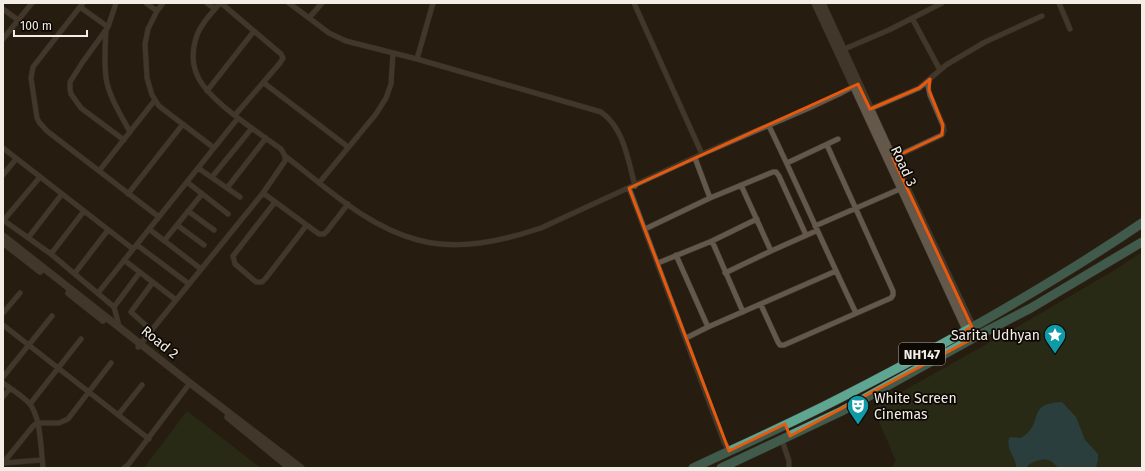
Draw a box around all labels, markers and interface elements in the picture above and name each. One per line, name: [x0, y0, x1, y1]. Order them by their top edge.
scale bar: [14, 12, 87, 38]
text: 100 m: [20, 19, 52, 33]
street label: Road 3: [887, 143, 920, 189]
street label: Road 2: [138, 322, 182, 363]
place icon: Sarita Udhyan: [1042, 322, 1068, 355]
place label: Sarita Udhyan: [951, 327, 1040, 344]
road number: NH147: [899, 343, 945, 365]
place label: White Screen Cinemas: [874, 390, 957, 423]
theatre icon: White Screen Cinemas: [845, 393, 871, 426]

